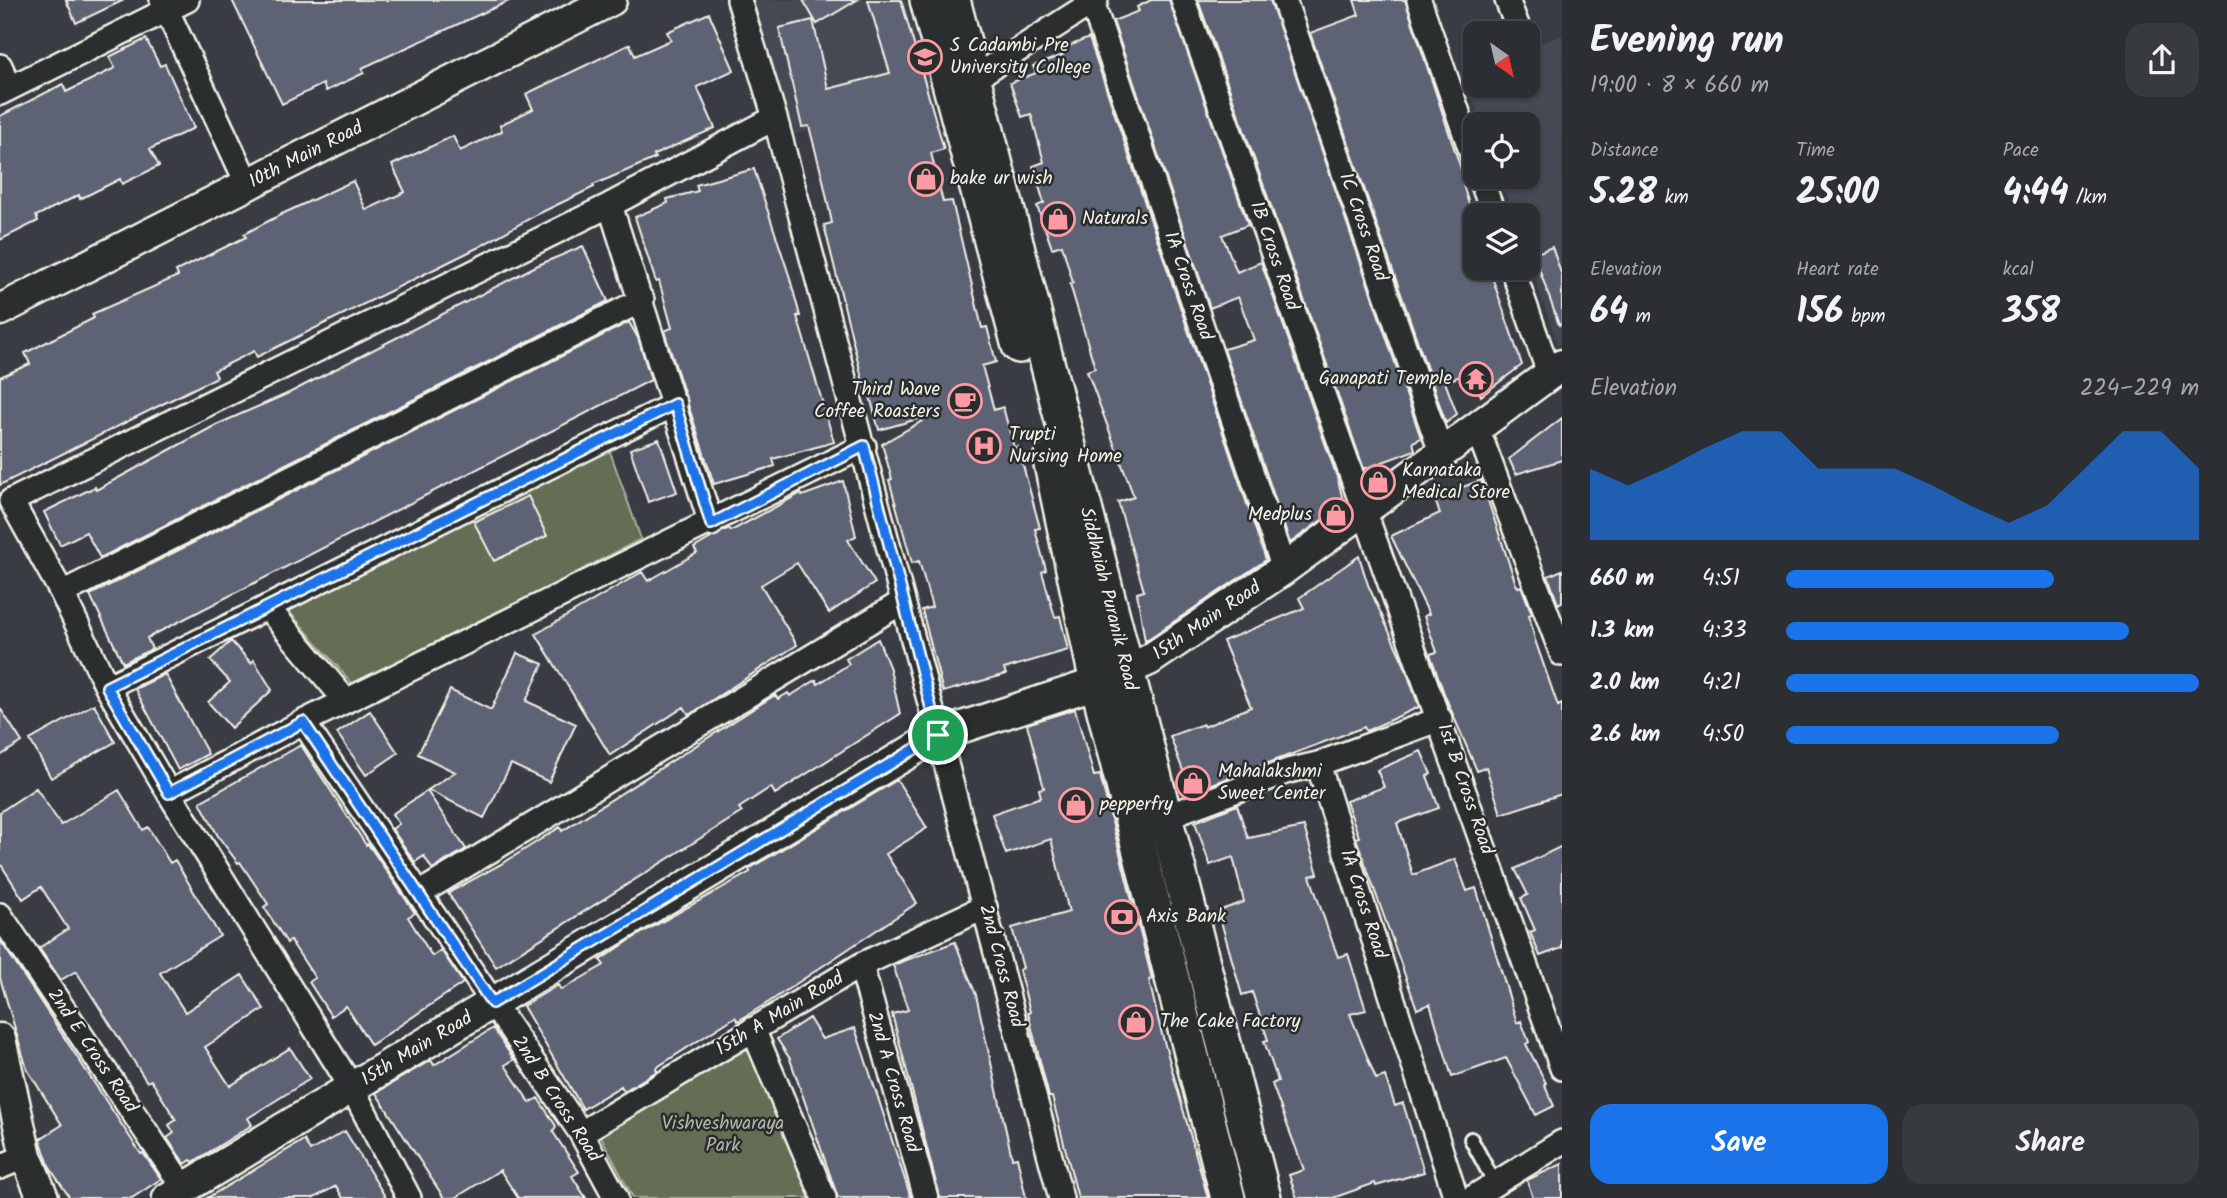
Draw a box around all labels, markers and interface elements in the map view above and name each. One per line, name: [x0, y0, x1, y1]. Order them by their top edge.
text: Evening run: [1590, 12, 1784, 72]
north arrow: [1463, 21, 1540, 98]
map controls: [1463, 21, 1540, 280]
button: share: [2125, 23, 2199, 97]
place label: S Cadambi Pre University College: [950, 31, 1091, 83]
school or university icon: S Cadambi Pre University College: [906, 38, 944, 76]
text: 19:00 · 8 × 660 m: [1590, 68, 1769, 104]
button: locate: [1463, 112, 1540, 189]
street label: 10th Main Road: [244, 113, 369, 197]
text: Distance: [1590, 136, 1658, 166]
text: Time: [1796, 136, 1835, 166]
text: Pace: [2003, 136, 2039, 166]
shop icon: bake ur wish: [907, 160, 945, 198]
place label: bake ur wish: [950, 164, 1053, 194]
text: 5.28: [1590, 166, 1657, 222]
text: 25:00: [1796, 166, 1879, 222]
text: 4:44: [2003, 166, 2069, 222]
street label: 1C Cross Road: [1330, 169, 1396, 286]
text: km: [1657, 183, 1689, 213]
text: /km: [2069, 183, 2107, 213]
street label: 1B Cross Road: [1241, 197, 1307, 315]
shop icon: Naturals: [1039, 200, 1077, 238]
button: layers: [1463, 203, 1540, 280]
place label: Naturals: [1082, 204, 1148, 234]
street label: 1A Cross Road: [1155, 228, 1221, 345]
text: Elevation: [1590, 255, 1662, 285]
text: Heart rate: [1796, 255, 1879, 285]
text: kcal: [2003, 255, 2034, 285]
text: 64: [1590, 285, 1628, 341]
text: 156: [1796, 285, 1844, 341]
text: 358: [2003, 285, 2060, 341]
text: m: [1628, 302, 1651, 332]
text: bpm: [1844, 302, 1885, 332]
temple icon: Ganapati Temple: [1457, 360, 1495, 398]
place label: Ganapati Temple: [1319, 364, 1452, 394]
text: Elevation: [1590, 371, 1677, 407]
text: 224–229 m: [2080, 371, 2199, 407]
place label: Third Wave Coffee Roasters: [814, 375, 940, 427]
cafe icon: Third Wave Coffee Roasters: [946, 382, 984, 420]
place label: Trupti Nursing Home: [1009, 420, 1122, 472]
hospital icon: Trupti Nursing Home: [965, 427, 1003, 465]
place label: Karnataka Medical Store: [1402, 456, 1511, 508]
shop icon: Karnataka Medical Store: [1359, 463, 1397, 501]
shop icon: Medplus: [1317, 496, 1355, 534]
place label: Medplus: [1248, 500, 1312, 530]
street label: Siddhaiah Puranik Road: [1071, 504, 1145, 694]
text: 660 m: [1590, 561, 1654, 597]
text: 4:51: [1702, 561, 1740, 597]
street label: 15th Main Road: [1147, 573, 1268, 669]
text: 1.3 km: [1590, 613, 1654, 649]
text: 4:33: [1702, 613, 1747, 649]
text: 2.0 km: [1590, 665, 1660, 701]
text: 4:21: [1702, 665, 1741, 701]
pin: [908, 705, 968, 765]
icon: arrive: [919, 716, 957, 754]
text: 2.6 km: [1590, 717, 1660, 753]
text: 4:50: [1702, 717, 1744, 753]
street label: 1st B Cross Road: [1429, 719, 1502, 859]
place label: Mahalakshmi Sweet Center: [1218, 757, 1327, 809]
shop icon: Mahalakshmi Sweet Center: [1174, 764, 1212, 802]
shop icon: pepperfry: [1057, 786, 1095, 824]
place label: pepperfry: [1099, 790, 1174, 820]
street label: 1A Cross Road: [1331, 845, 1395, 963]
bank icon: Axis Bank: [1103, 898, 1141, 936]
street label: 2nd Cross Road: [970, 901, 1032, 1031]
place label: Axis Bank: [1146, 902, 1226, 932]
street label: 15th A Main Road: [710, 964, 850, 1064]
street label: 2nd E Cross Road: [39, 982, 145, 1120]
shop icon: The Cake Factory: [1117, 1003, 1155, 1041]
street label: 15th Main Road: [355, 1004, 479, 1094]
place label: The Cake Factory: [1160, 1007, 1301, 1037]
street label: 2nd A Cross Road: [859, 1008, 928, 1157]
street label: 2nd B Cross Road: [504, 1030, 609, 1169]
button: Save: [1590, 1104, 1888, 1184]
button: Share: [1902, 1104, 2199, 1184]
park label: Vishveshwaraya Park: [662, 1109, 784, 1161]

